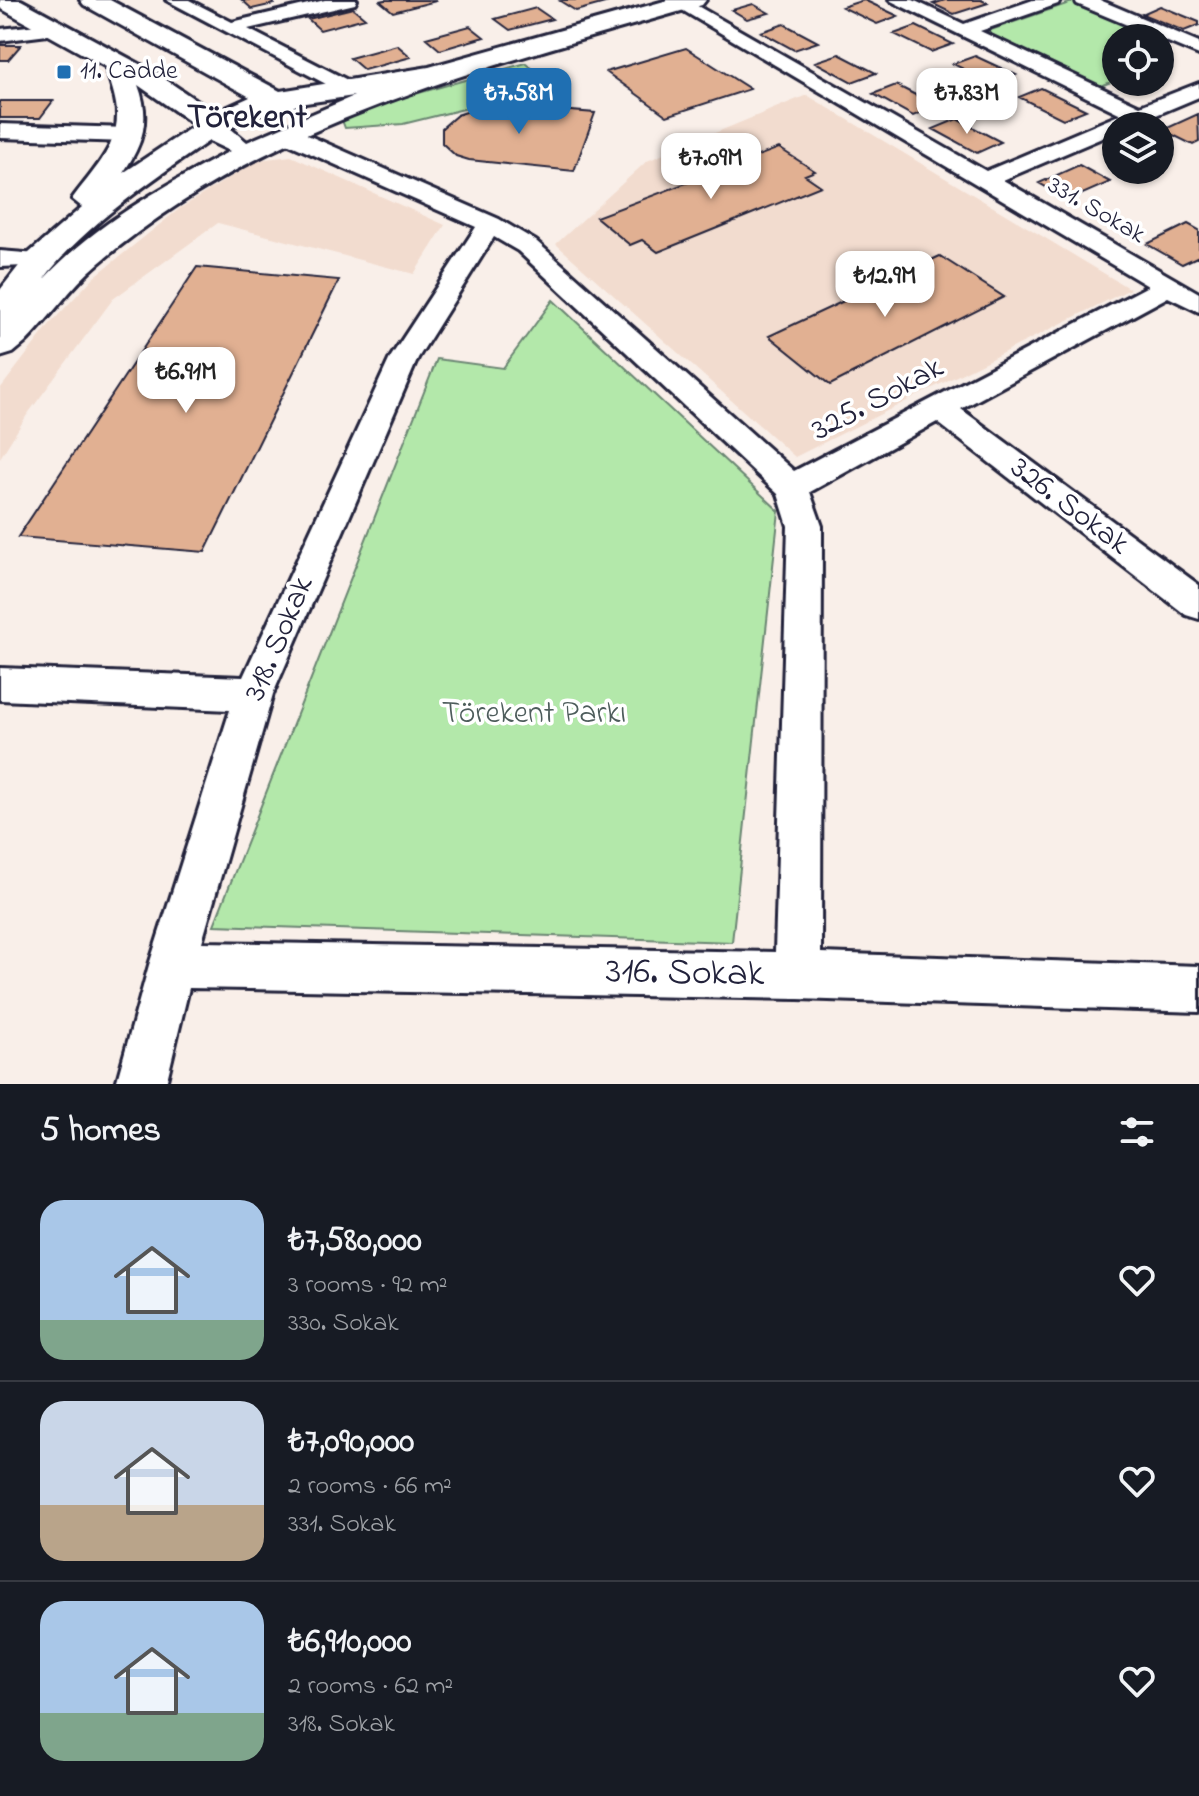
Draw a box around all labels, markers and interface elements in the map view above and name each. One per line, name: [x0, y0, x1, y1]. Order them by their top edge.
map controls: [1102, 24, 1174, 184]
button: locate: [1102, 24, 1174, 96]
place label: 11. Cadde: [80, 53, 178, 91]
marker: 11. Cadde: [55, 63, 73, 81]
pin: ₺7.58M: [454, 68, 584, 136]
pin: ₺7.83M: [902, 68, 1032, 136]
text: ₺7.58M: [484, 75, 554, 113]
text: ₺7.83M: [934, 75, 1000, 113]
district label: Törekent: [187, 94, 308, 144]
button: layers: [1102, 112, 1174, 184]
pin: ₺7.09M: [646, 133, 776, 201]
text: ₺7.09M: [679, 140, 743, 178]
street label: 331. Sokak: [1040, 168, 1153, 255]
pin: ₺12.9M: [820, 251, 950, 319]
text: ₺12.9M: [853, 258, 917, 296]
street label: 325. Sokak: [804, 345, 953, 454]
pin: ₺6.91M: [121, 347, 251, 415]
text: ₺6.91M: [155, 354, 217, 392]
street label: 326. Sokak: [999, 446, 1140, 568]
street label: 318. Sokak: [233, 568, 328, 709]
park label: Törekent Parkı: [442, 691, 626, 738]
street label: 316. Sokak: [605, 945, 765, 1003]
text: 5 homes: [40, 1107, 161, 1157]
icon: filters: [1115, 1110, 1159, 1154]
text: ₺7,580,000: [288, 1217, 422, 1267]
icon: home: [104, 1232, 200, 1328]
icon: heart: [1115, 1258, 1159, 1302]
text: 3 rooms · 92 m²: [288, 1267, 447, 1305]
text: 330. Sokak: [288, 1305, 399, 1343]
text: ₺7,090,000: [288, 1418, 414, 1468]
icon: home: [104, 1433, 200, 1529]
icon: heart: [1115, 1459, 1159, 1503]
text: 2 rooms · 66 m²: [288, 1468, 452, 1506]
text: 331. Sokak: [288, 1506, 396, 1544]
text: ₺6,910,000: [288, 1618, 411, 1668]
icon: home: [104, 1633, 200, 1729]
icon: heart: [1115, 1659, 1159, 1703]
text: 2 rooms · 62 m²: [288, 1668, 453, 1706]
text: 318. Sokak: [288, 1706, 395, 1744]

